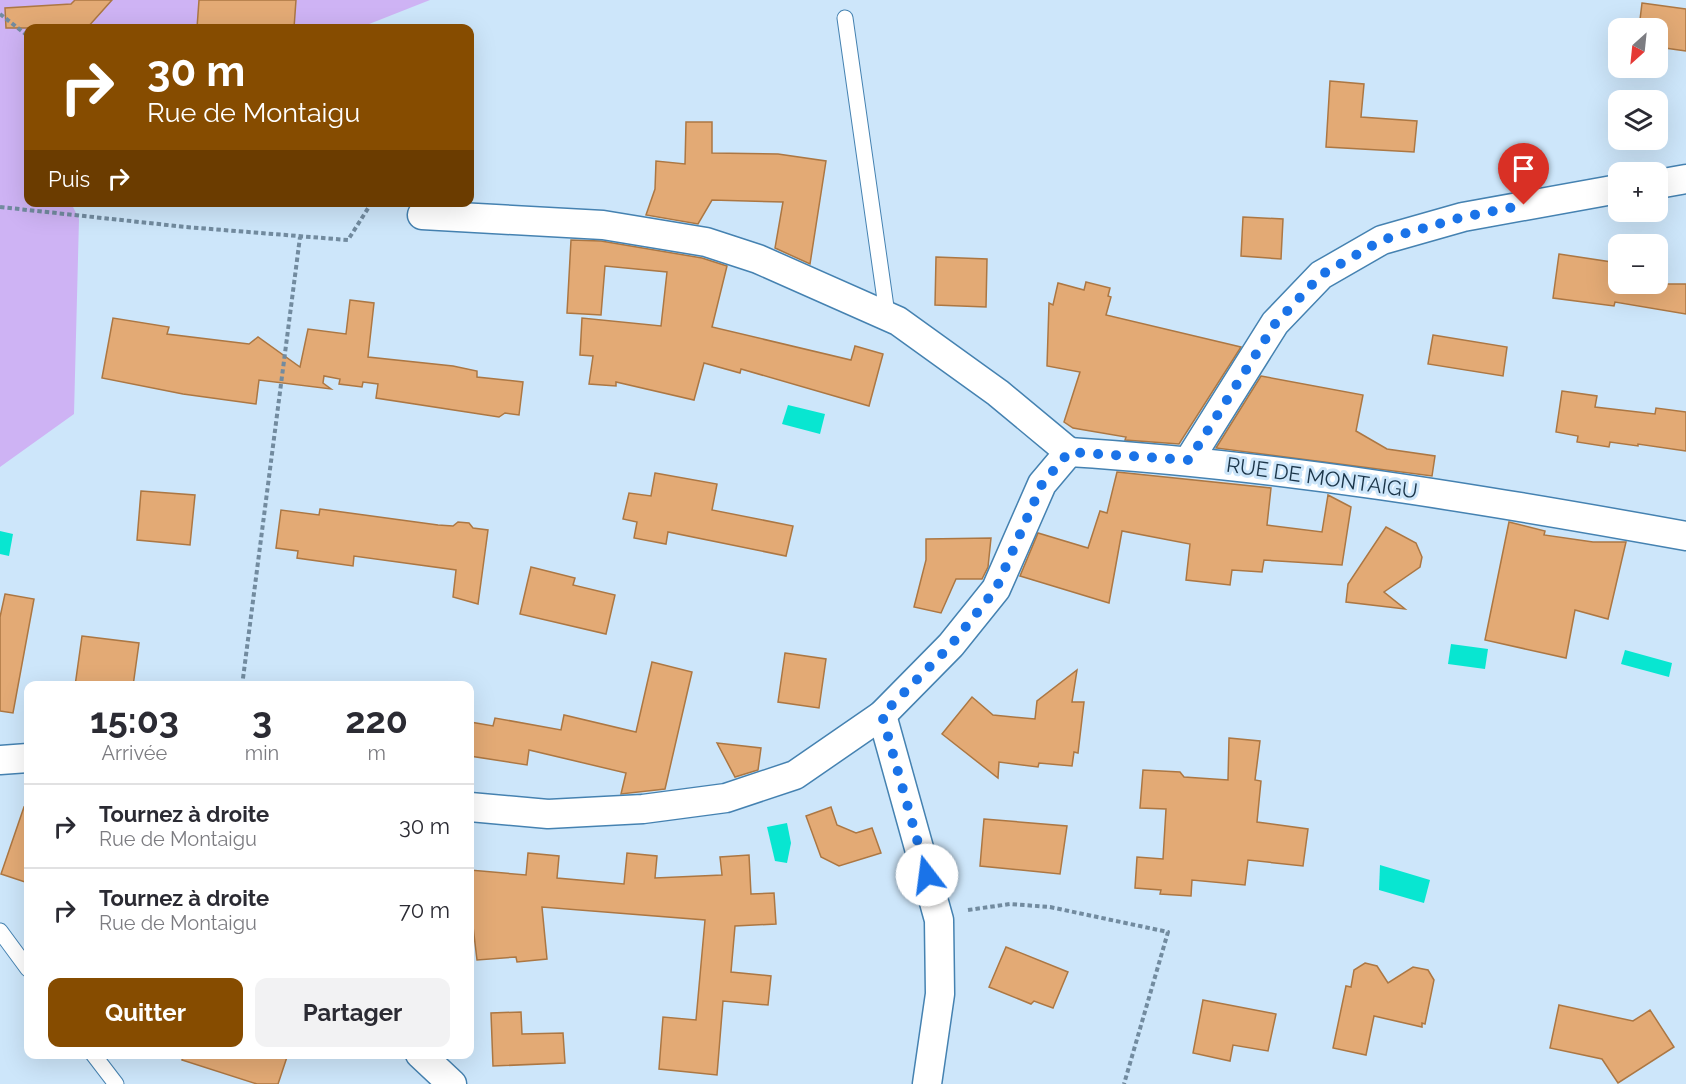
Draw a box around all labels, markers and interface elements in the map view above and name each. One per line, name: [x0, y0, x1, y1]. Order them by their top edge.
north arrow: [1608, 18, 1668, 78]
map controls: [1608, 18, 1668, 294]
text: 30 m: [147, 47, 245, 96]
icon: right: [48, 48, 126, 126]
button: layers: [1608, 90, 1668, 150]
text: Rue de Montaigu: [147, 97, 360, 128]
pin: [1498, 143, 1549, 205]
icon: arrive: [1507, 152, 1540, 185]
icon: right: [102, 162, 135, 195]
button: +: [1608, 162, 1668, 222]
text: Puis: [48, 166, 90, 192]
button: −: [1608, 234, 1668, 294]
street label: RUE DE MONTAIGU: [1225, 452, 1419, 503]
text: 15:03: [90, 699, 179, 741]
text: 3: [252, 699, 272, 741]
text: 220: [345, 699, 408, 741]
text: Arrivée: [102, 741, 167, 765]
text: min: [245, 741, 279, 765]
text: m: [367, 741, 386, 765]
text: Tournez à droite: [99, 801, 269, 827]
icon: right: [48, 810, 81, 843]
text: 30 m: [399, 813, 450, 839]
text: Rue de Montaigu: [99, 827, 257, 851]
position arrow: [895, 843, 959, 907]
text: Tournez à droite: [99, 885, 269, 911]
icon: right: [48, 894, 81, 927]
text: 70 m: [399, 897, 450, 923]
text: Rue de Montaigu: [99, 911, 257, 935]
button: Quitter: [48, 978, 243, 1047]
button: Partager: [255, 978, 450, 1047]

